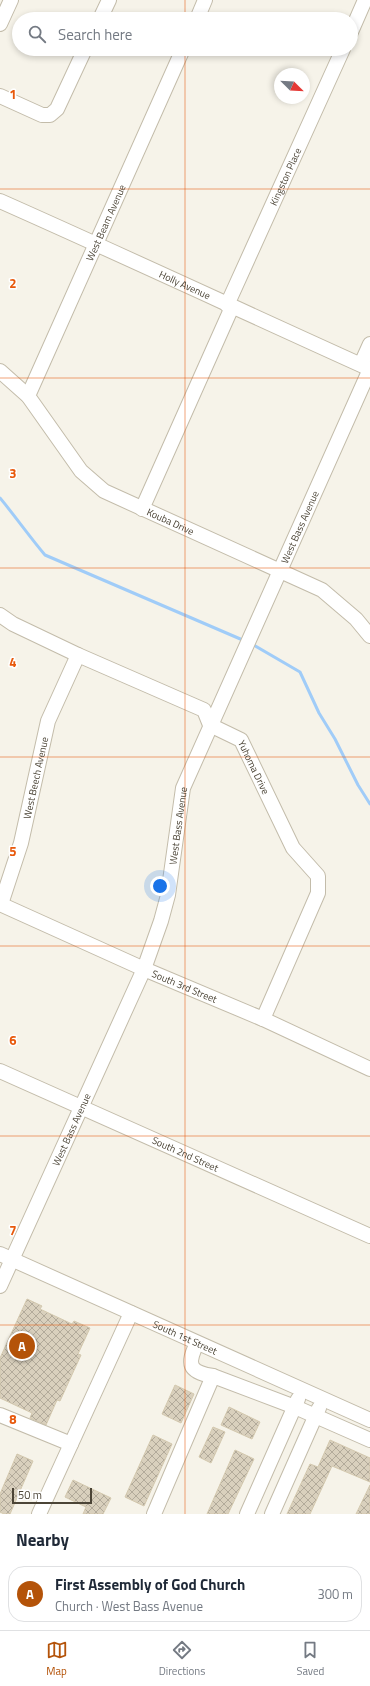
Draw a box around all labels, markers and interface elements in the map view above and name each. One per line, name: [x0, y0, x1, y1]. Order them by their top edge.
search box: [12, 12, 358, 56]
icon: search: [26, 23, 48, 45]
text: Search here: [58, 23, 132, 46]
north arrow: [274, 68, 310, 104]
text: 1: [9, 84, 17, 104]
street label: Kingston Place: [266, 145, 305, 208]
street label: West Beam Avenue: [82, 182, 129, 263]
street label: Holly Avenue: [157, 266, 213, 303]
text: 2: [9, 273, 17, 293]
text: 3: [9, 463, 17, 483]
street label: West Bass Avenue: [277, 488, 322, 566]
street label: Kouba Drive: [144, 504, 197, 539]
text: 4: [9, 652, 17, 672]
street label: West Beech Avenue: [19, 735, 52, 820]
street label: Yuhoma Drive: [235, 738, 273, 797]
street label: West Bass Avenue: [165, 786, 191, 865]
text: 5: [9, 841, 17, 861]
your location: [150, 876, 170, 896]
street label: South 3rd Street: [150, 966, 220, 1007]
text: 6: [9, 1030, 17, 1050]
street label: West Bass Avenue: [48, 1091, 94, 1168]
street label: South 2nd Street: [150, 1132, 222, 1175]
text: 7: [9, 1220, 17, 1240]
street label: South 1st Street: [151, 1316, 220, 1358]
pin: A: [9, 1331, 35, 1361]
text: 8: [9, 1409, 17, 1429]
scale bar: [12, 1486, 92, 1505]
text: 50 m: [18, 1487, 42, 1503]
text: Nearby: [16, 1527, 69, 1553]
text: First Assembly of God Church: [55, 1573, 245, 1596]
text: A: [26, 1584, 34, 1604]
text: 300 m: [317, 1584, 353, 1604]
text: Church · West Bass Avenue: [55, 1596, 203, 1616]
tab: Map: [46, 1639, 68, 1679]
tab: Directions: [159, 1639, 205, 1679]
tab: Saved: [296, 1639, 324, 1679]

